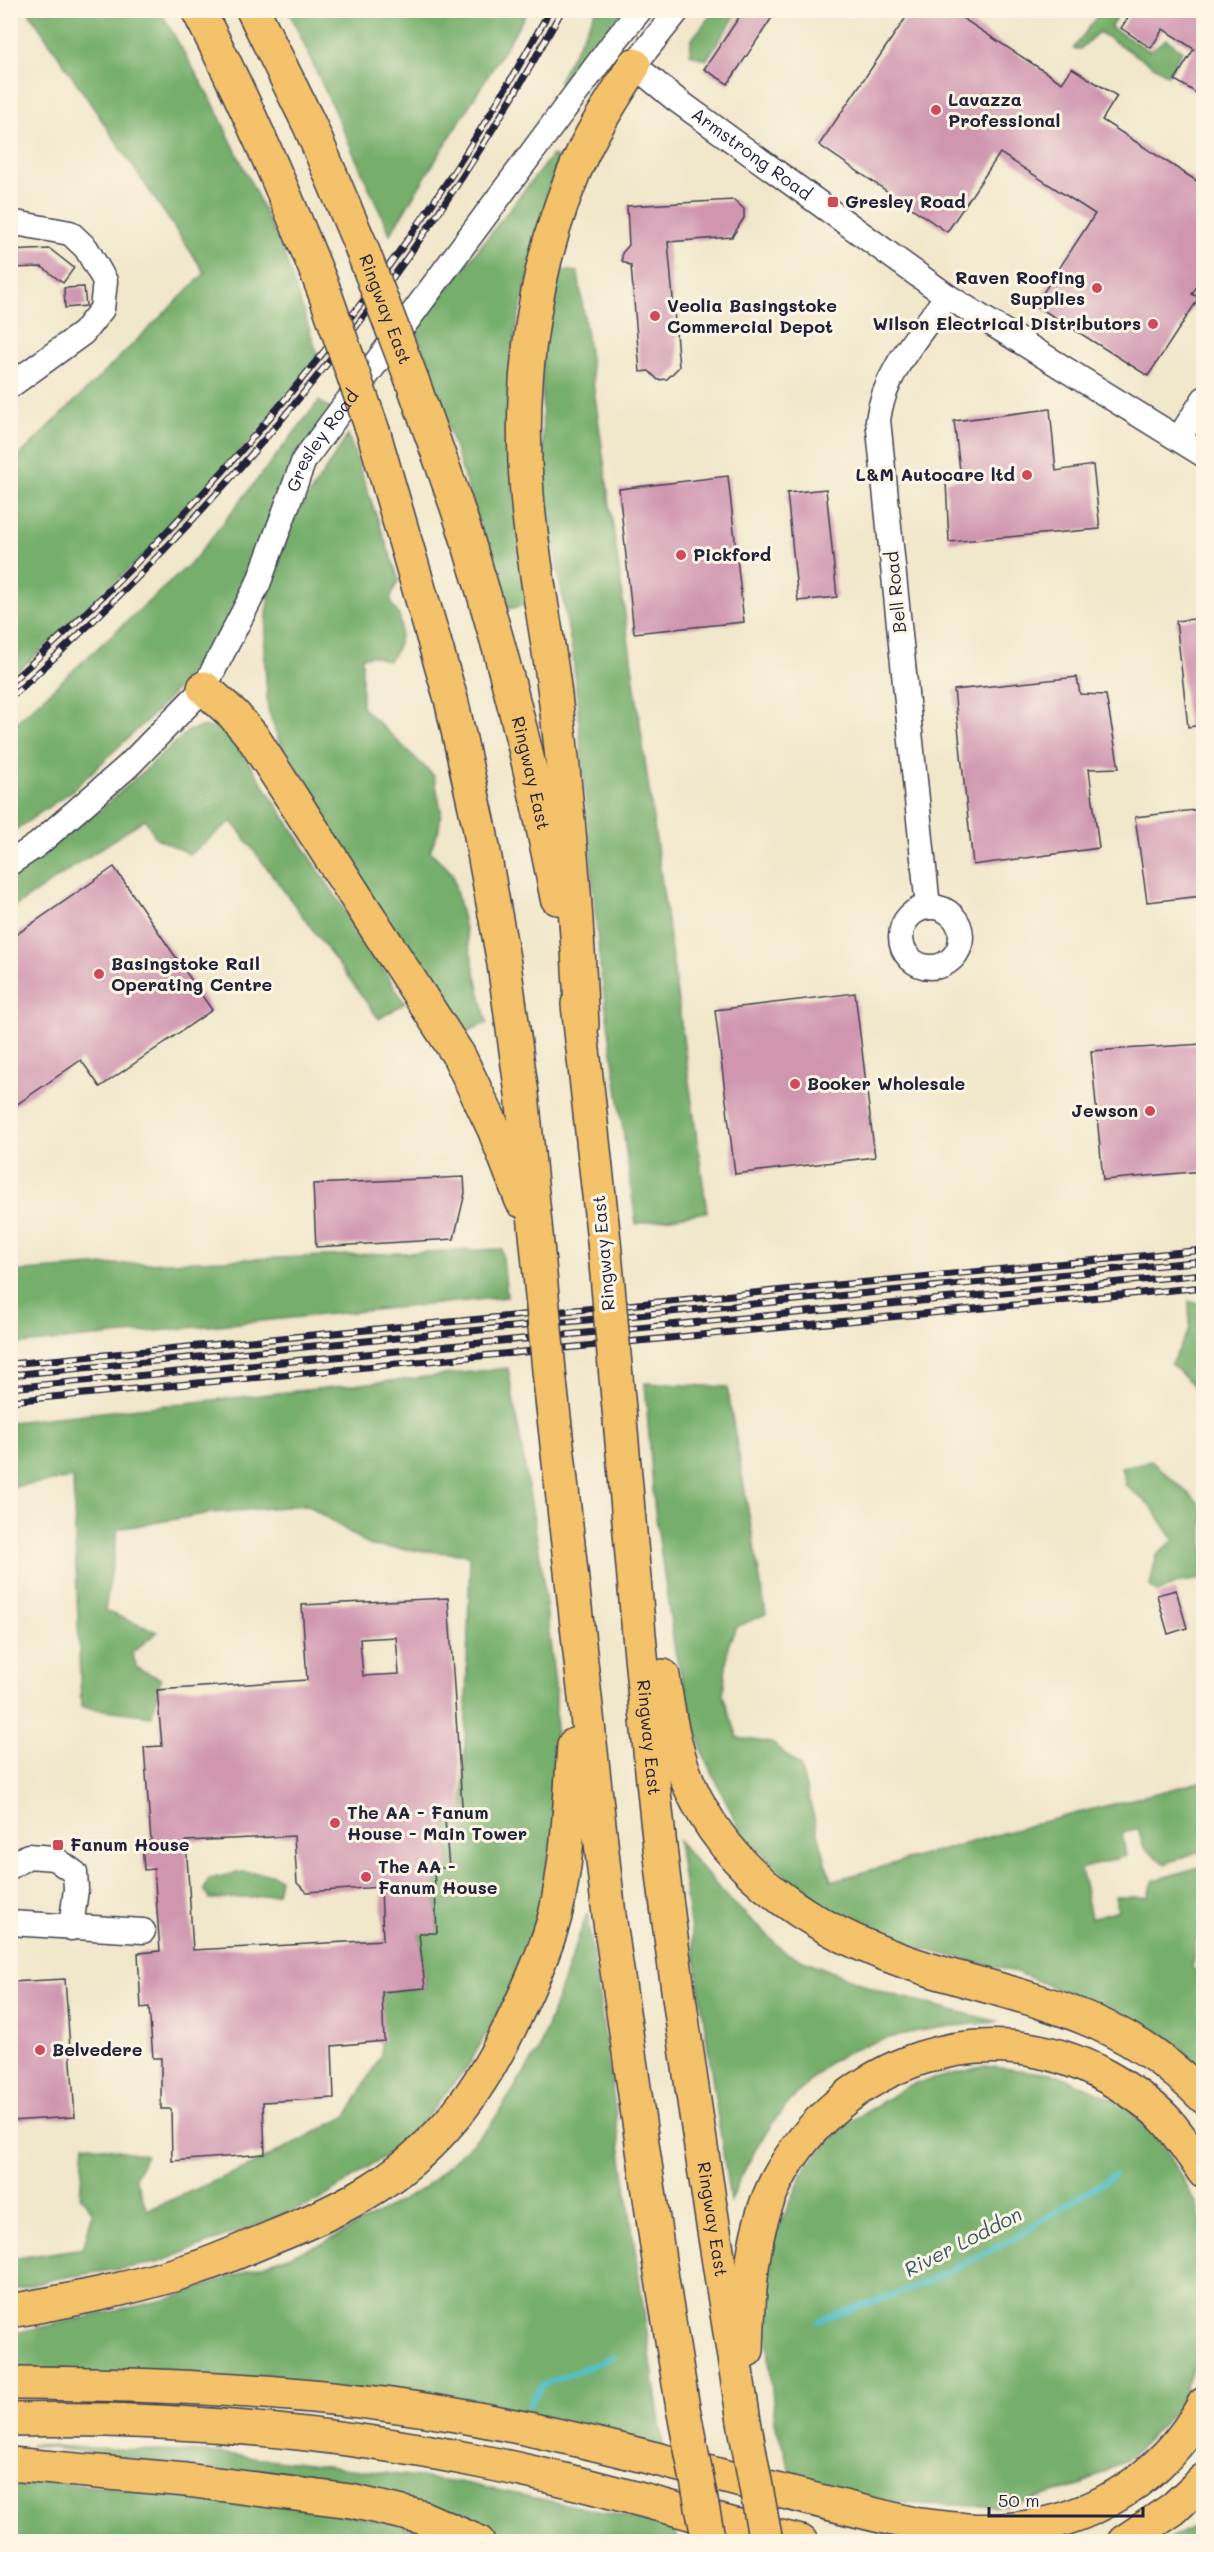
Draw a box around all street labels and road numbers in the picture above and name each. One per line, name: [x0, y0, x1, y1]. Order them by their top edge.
street label: Armstrong Road: [687, 102, 817, 205]
street label: Ringway East: [354, 251, 418, 368]
street label: Gresley Road: [280, 384, 363, 495]
street label: Bell Road: [879, 550, 911, 634]
street label: Ringway East: [507, 714, 556, 832]
street label: Ringway East: [586, 1194, 620, 1312]
street label: Ringway East: [632, 1679, 667, 1796]
street label: Ringway East: [692, 2160, 734, 2278]

